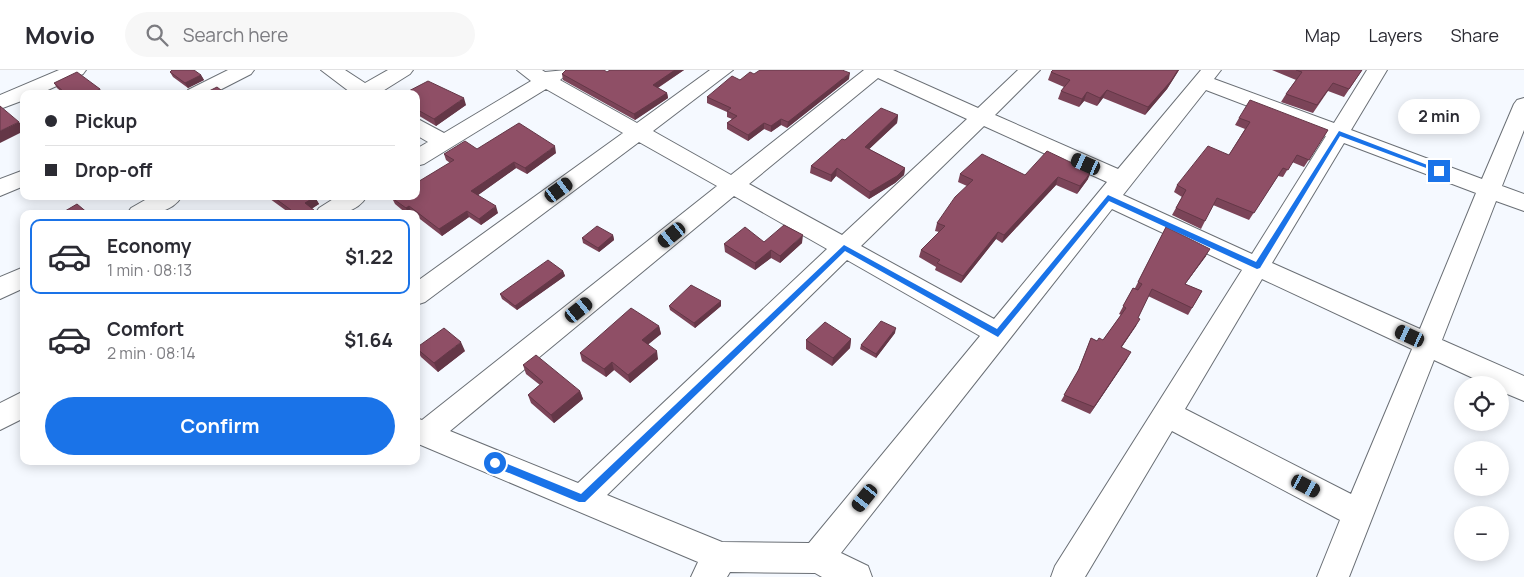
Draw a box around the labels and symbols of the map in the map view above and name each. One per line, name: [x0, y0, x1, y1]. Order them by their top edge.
callout: 2 min: [1398, 98, 1480, 134]
car: [1069, 151, 1102, 177]
route end: [1428, 160, 1450, 182]
car: [542, 175, 575, 205]
car: [655, 220, 688, 250]
car: [562, 295, 595, 325]
car: [1393, 323, 1426, 349]
route start: [484, 452, 506, 474]
car: [1289, 472, 1322, 500]
car: [849, 482, 880, 514]

